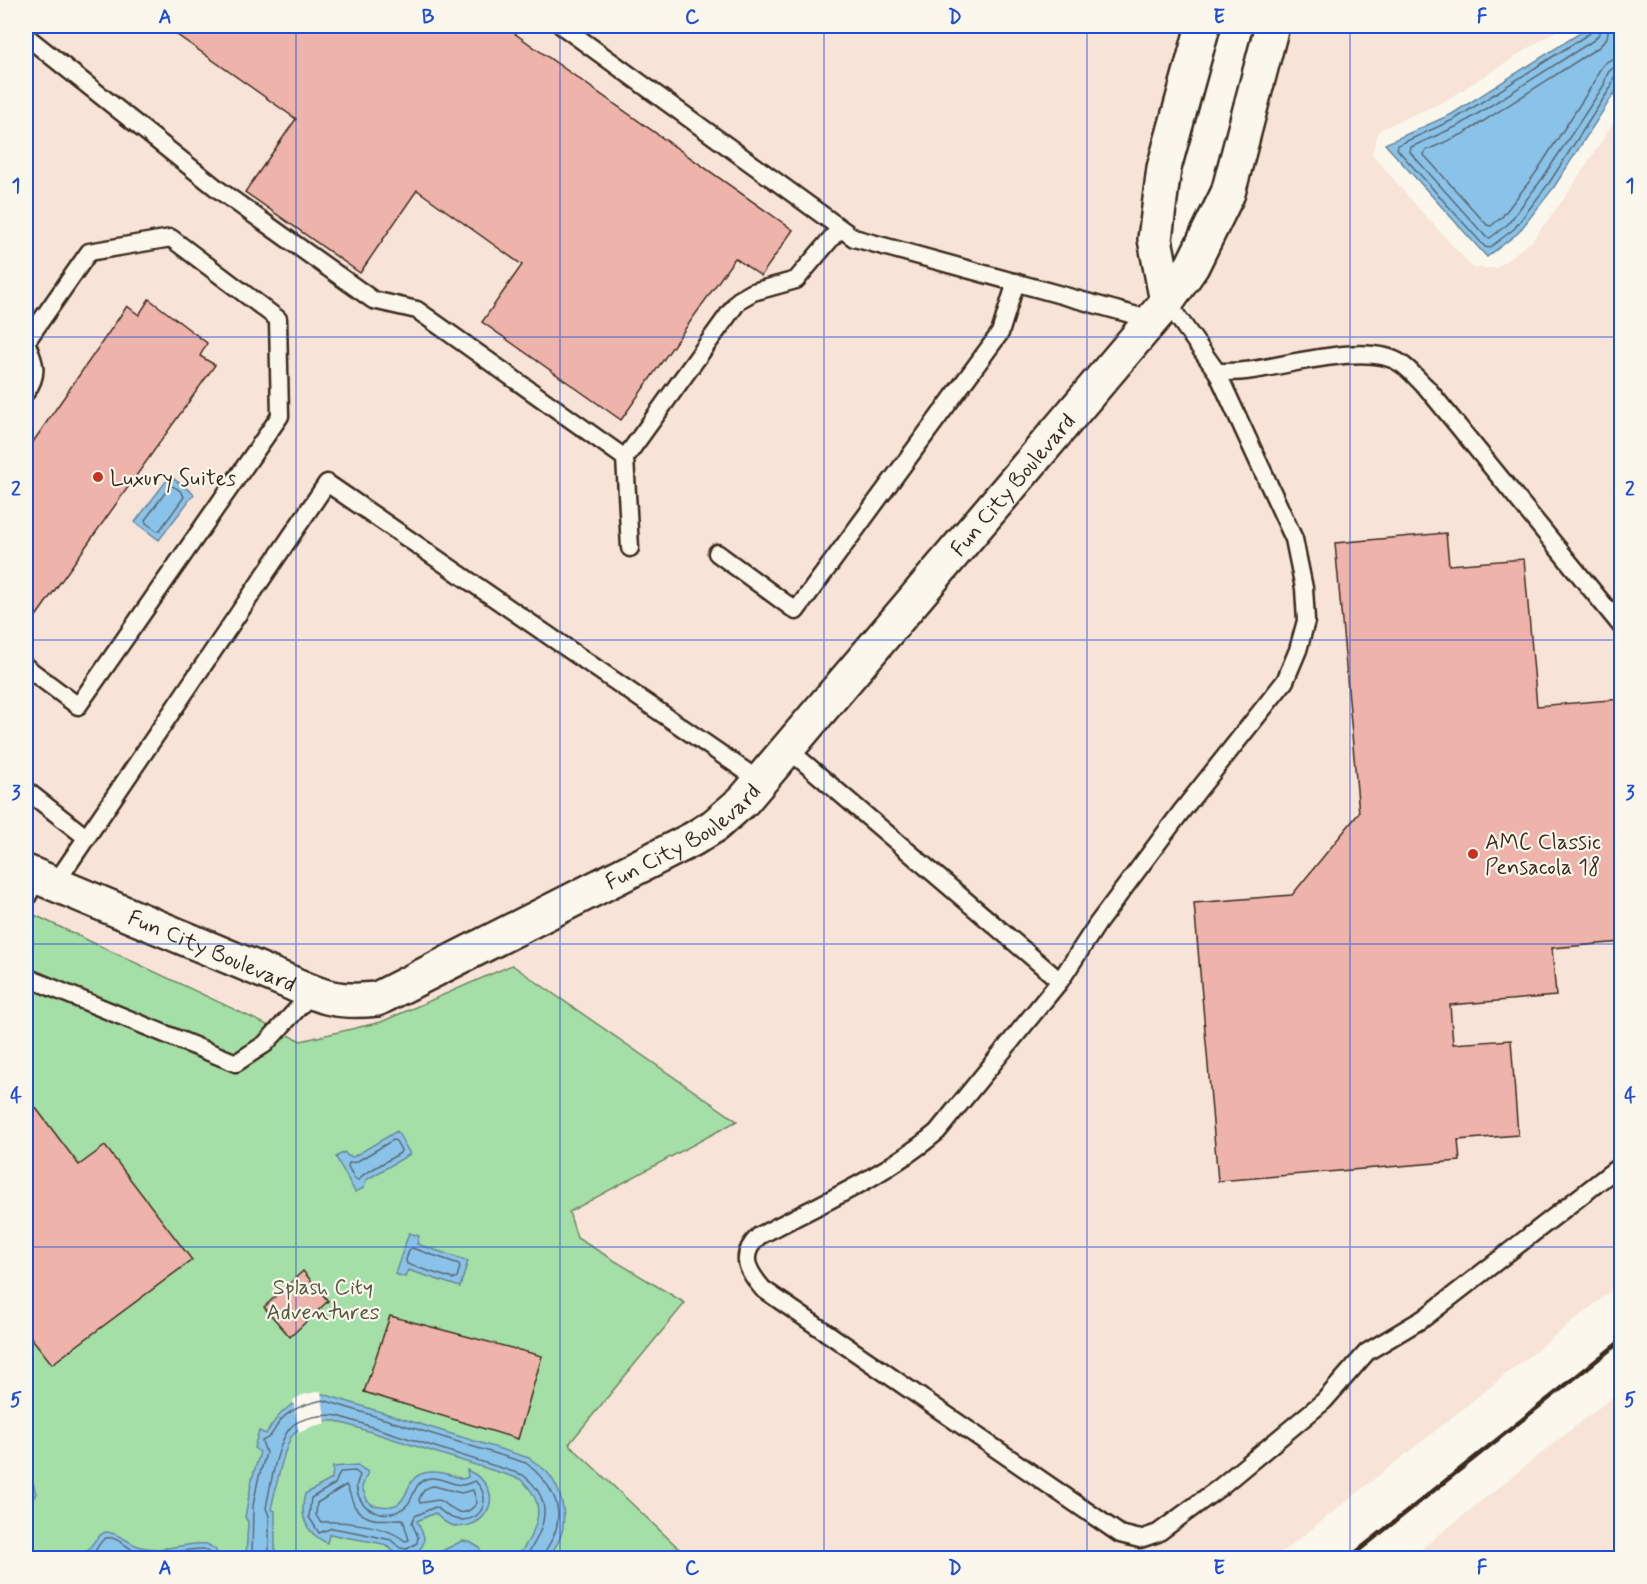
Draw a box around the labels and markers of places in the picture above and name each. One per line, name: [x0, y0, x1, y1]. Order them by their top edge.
place label: Luxury Suites: [110, 465, 236, 493]
marker: Luxury Suites: [91, 470, 105, 484]
place label: AMC Classic Pensacola 18: [1485, 829, 1601, 882]
marker: AMC Classic Pensacola 18: [1466, 847, 1480, 861]

